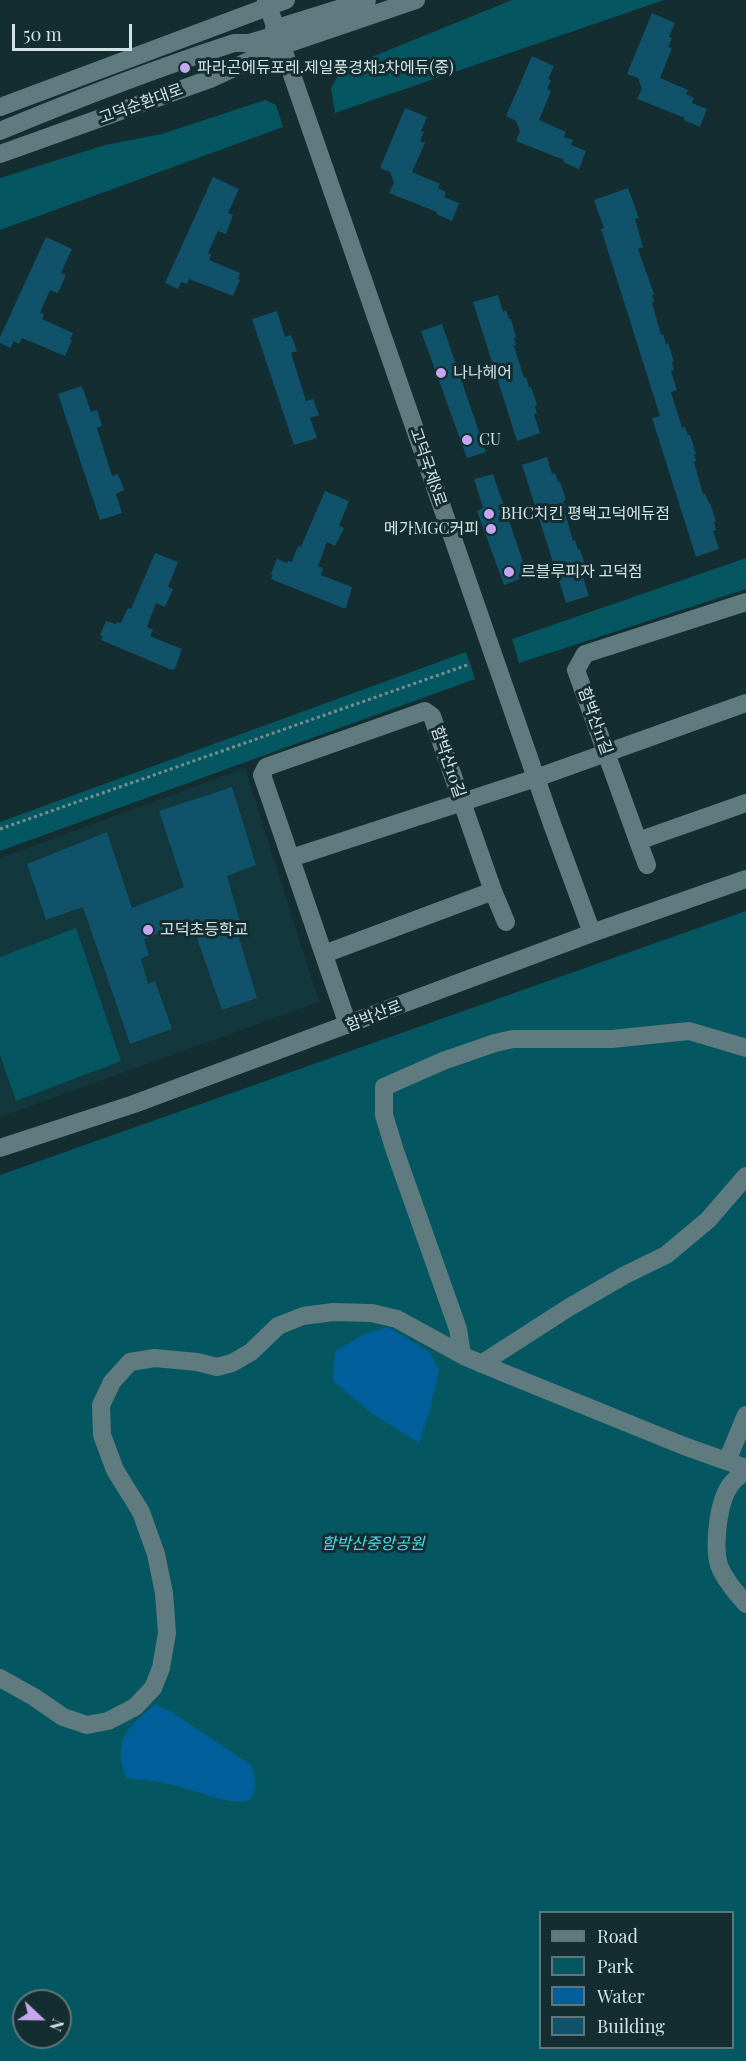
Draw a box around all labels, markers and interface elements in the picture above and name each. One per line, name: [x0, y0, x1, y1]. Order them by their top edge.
scale bar: [15, 12, 135, 50]
text: 50 m: [23, 22, 62, 46]
place label: 파라곤에듀포레.제일풍경채2차에듀(중): [197, 58, 454, 78]
marker: 파라곤에듀포레.제일풍경채2차에듀(중): [178, 61, 192, 75]
street label: 고덕순환대로: [96, 80, 186, 128]
place label: 나나헤어: [453, 363, 512, 383]
marker: 나나헤어: [434, 366, 448, 380]
street label: 고덕국제8로: [406, 425, 450, 509]
place label: CU: [479, 430, 501, 450]
marker: CU: [460, 433, 474, 447]
place label: BHC치킨 평택고덕에듀점: [501, 504, 670, 524]
marker: BHC치킨 평택고덕에듀점: [482, 507, 496, 521]
place label: 메가MGC커피: [384, 519, 479, 539]
marker: 메가MGC커피: [484, 522, 498, 536]
place label: 르블루피자 고덕점: [521, 562, 643, 582]
marker: 르블루피자 고덕점: [502, 565, 516, 579]
street label: 함박산11길: [574, 684, 616, 758]
street label: 함박산10길: [427, 724, 469, 800]
place label: 고덕초등학교: [160, 920, 248, 940]
marker: 고덕초등학교: [141, 923, 155, 937]
street label: 함박산로: [343, 996, 405, 1036]
park label: 함박산중앙공원: [321, 1534, 425, 1554]
legend: [539, 1911, 734, 2049]
text: Road: [597, 1924, 638, 1948]
text: Park: [597, 1954, 634, 1978]
text: Water: [597, 1984, 645, 2008]
north arrow: [12, 1989, 72, 2049]
text: Building: [597, 2014, 665, 2038]
text: N: [45, 2016, 69, 2034]

